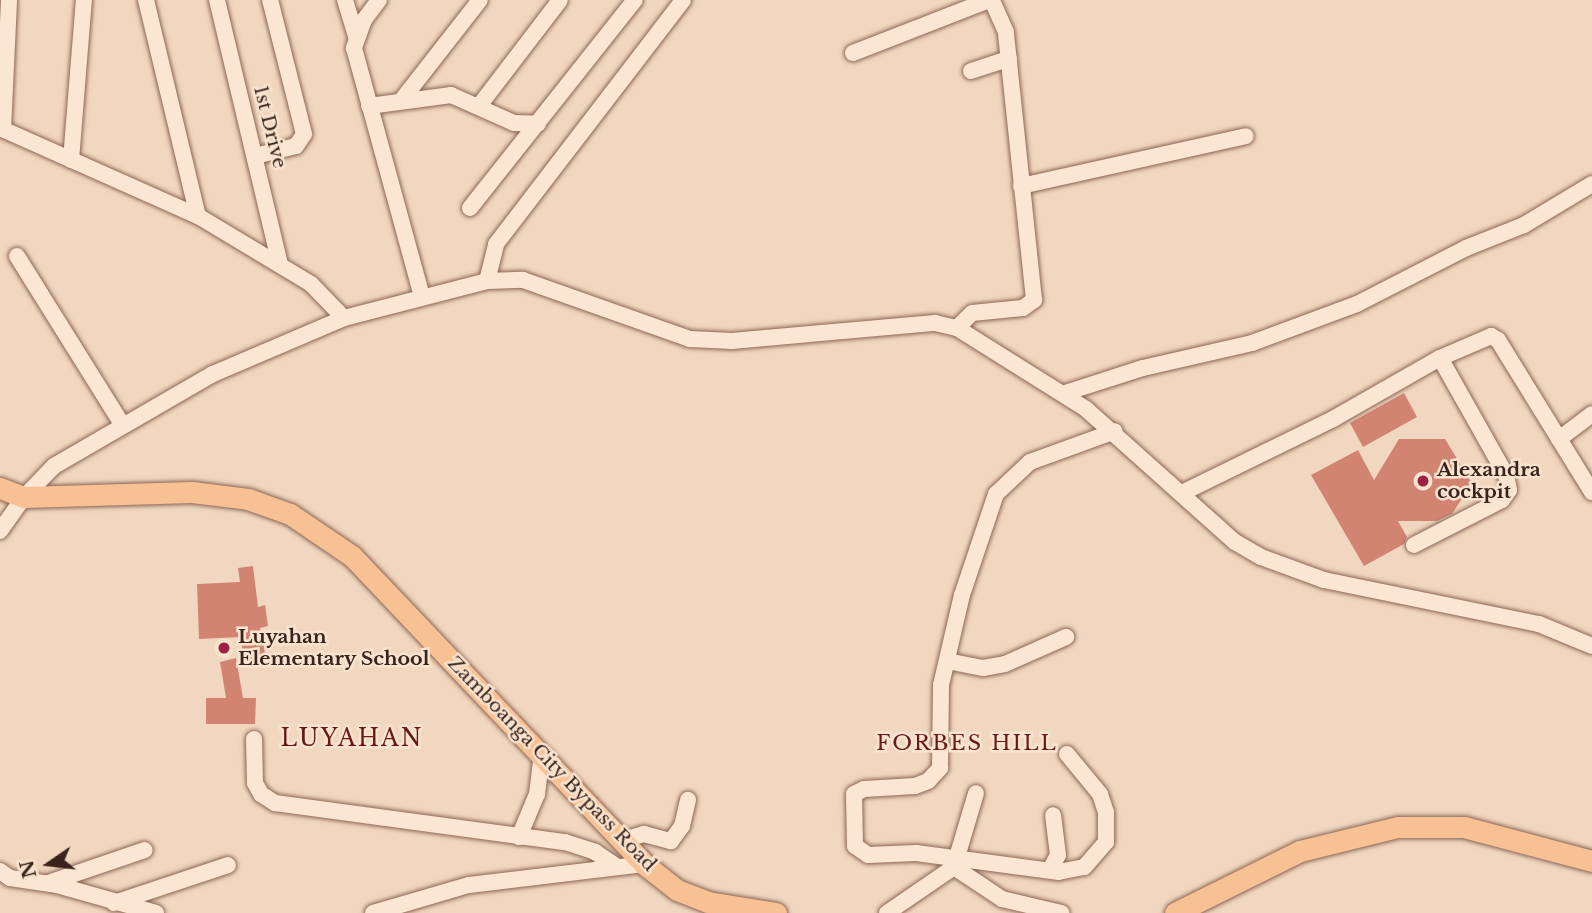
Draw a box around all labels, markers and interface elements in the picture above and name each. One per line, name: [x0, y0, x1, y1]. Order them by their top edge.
street label: 1st Drive: [249, 83, 291, 171]
place label: Alexandra cockpit: [1437, 459, 1541, 503]
marker: Alexandra cockpit: [1415, 473, 1431, 489]
place label: Luyahan Elementary School: [238, 626, 430, 670]
marker: Luyahan Elementary School: [216, 640, 232, 656]
street label: Zamboanga City Bypass Road: [443, 651, 661, 877]
district label: LUYAHAN: [281, 724, 423, 752]
district label: FORBES HILL: [878, 730, 1056, 756]
north arrow: [14, 829, 84, 899]
text: N: [15, 858, 41, 881]

